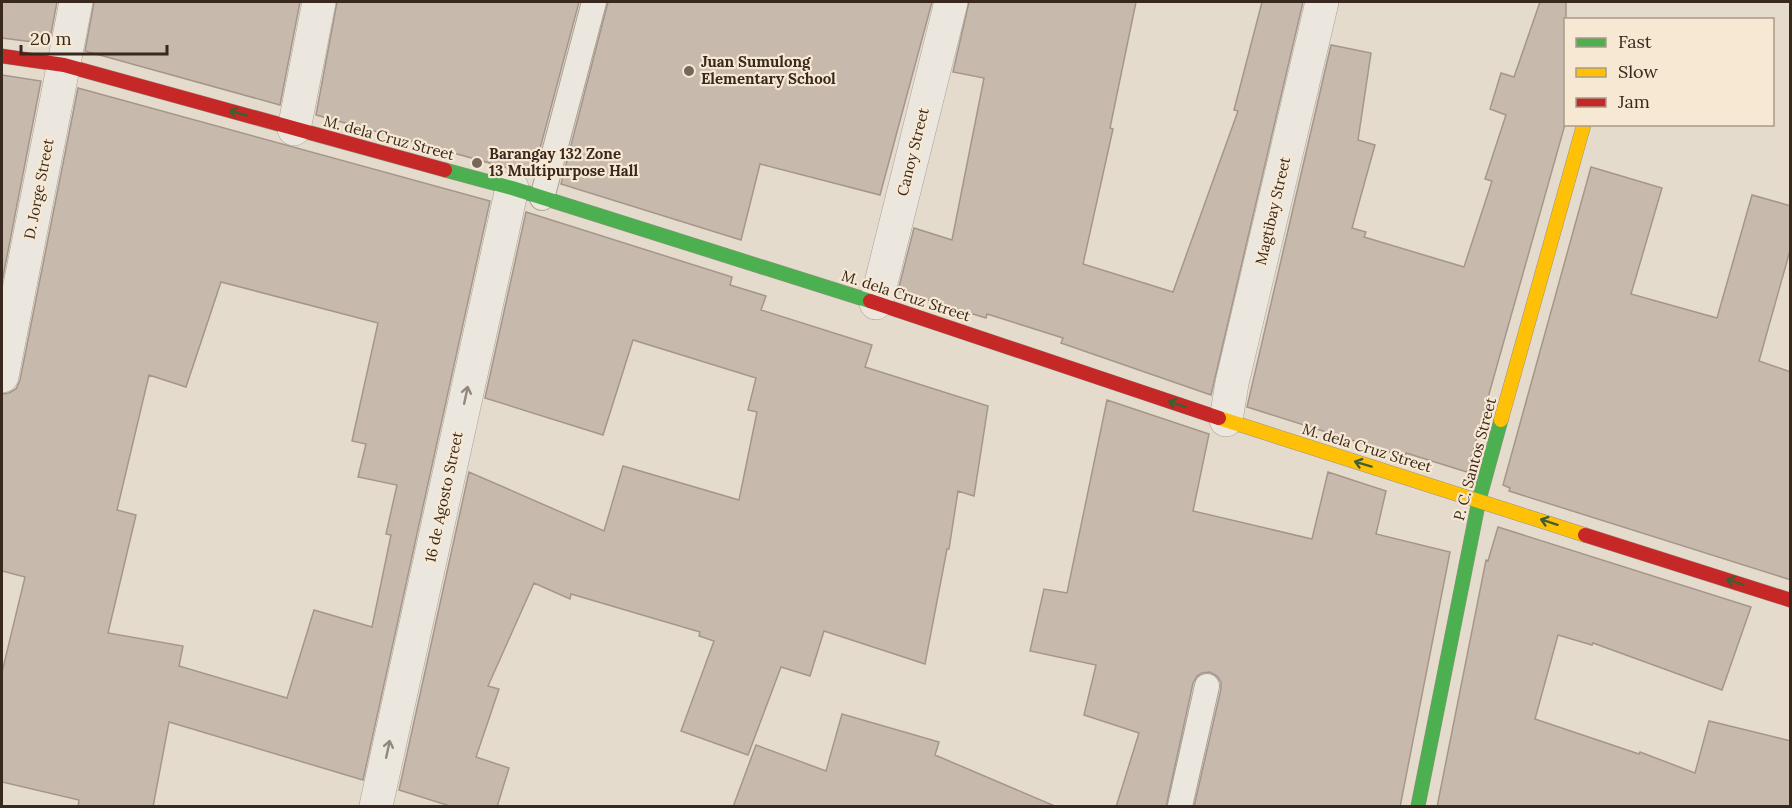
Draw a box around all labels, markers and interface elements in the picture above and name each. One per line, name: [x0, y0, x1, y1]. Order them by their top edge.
scale bar: [21, 18, 166, 56]
legend: [1564, 18, 1774, 126]
text: 20 m: [30, 27, 72, 50]
text: Fast: [1618, 30, 1652, 53]
place label: Juan Sumulong Elementary School: [701, 52, 836, 88]
text: Slow: [1618, 60, 1658, 83]
marker: Juan Sumulong Elementary School: [682, 64, 696, 78]
text: Jam: [1617, 90, 1650, 113]
street label: Canoy Street: [892, 106, 933, 198]
one-way arrow: [228, 107, 247, 118]
street label: M. dela Cruz Street: [322, 111, 457, 164]
street label: D. Jorge Street: [19, 137, 58, 241]
place label: Barangay 132 Zone 13 Multipurpose Hall: [489, 144, 638, 180]
street label: Magtibay Street: [1251, 155, 1294, 267]
marker: Barangay 132 Zone 13 Multipurpose Hall: [470, 156, 484, 170]
street label: M. dela Cruz Street: [839, 266, 973, 325]
one-way arrow: [461, 386, 473, 405]
street label: P. C. Santos Street: [1449, 395, 1500, 523]
one-way arrow: [1168, 398, 1187, 409]
street label: M. dela Cruz Street: [1300, 419, 1434, 476]
street label: 16 de Agosto Street: [420, 429, 467, 564]
one-way arrow: [1354, 458, 1373, 469]
one-way arrow: [1540, 516, 1559, 527]
one-way arrow: [1726, 576, 1745, 587]
one-way arrow: [383, 740, 395, 759]

